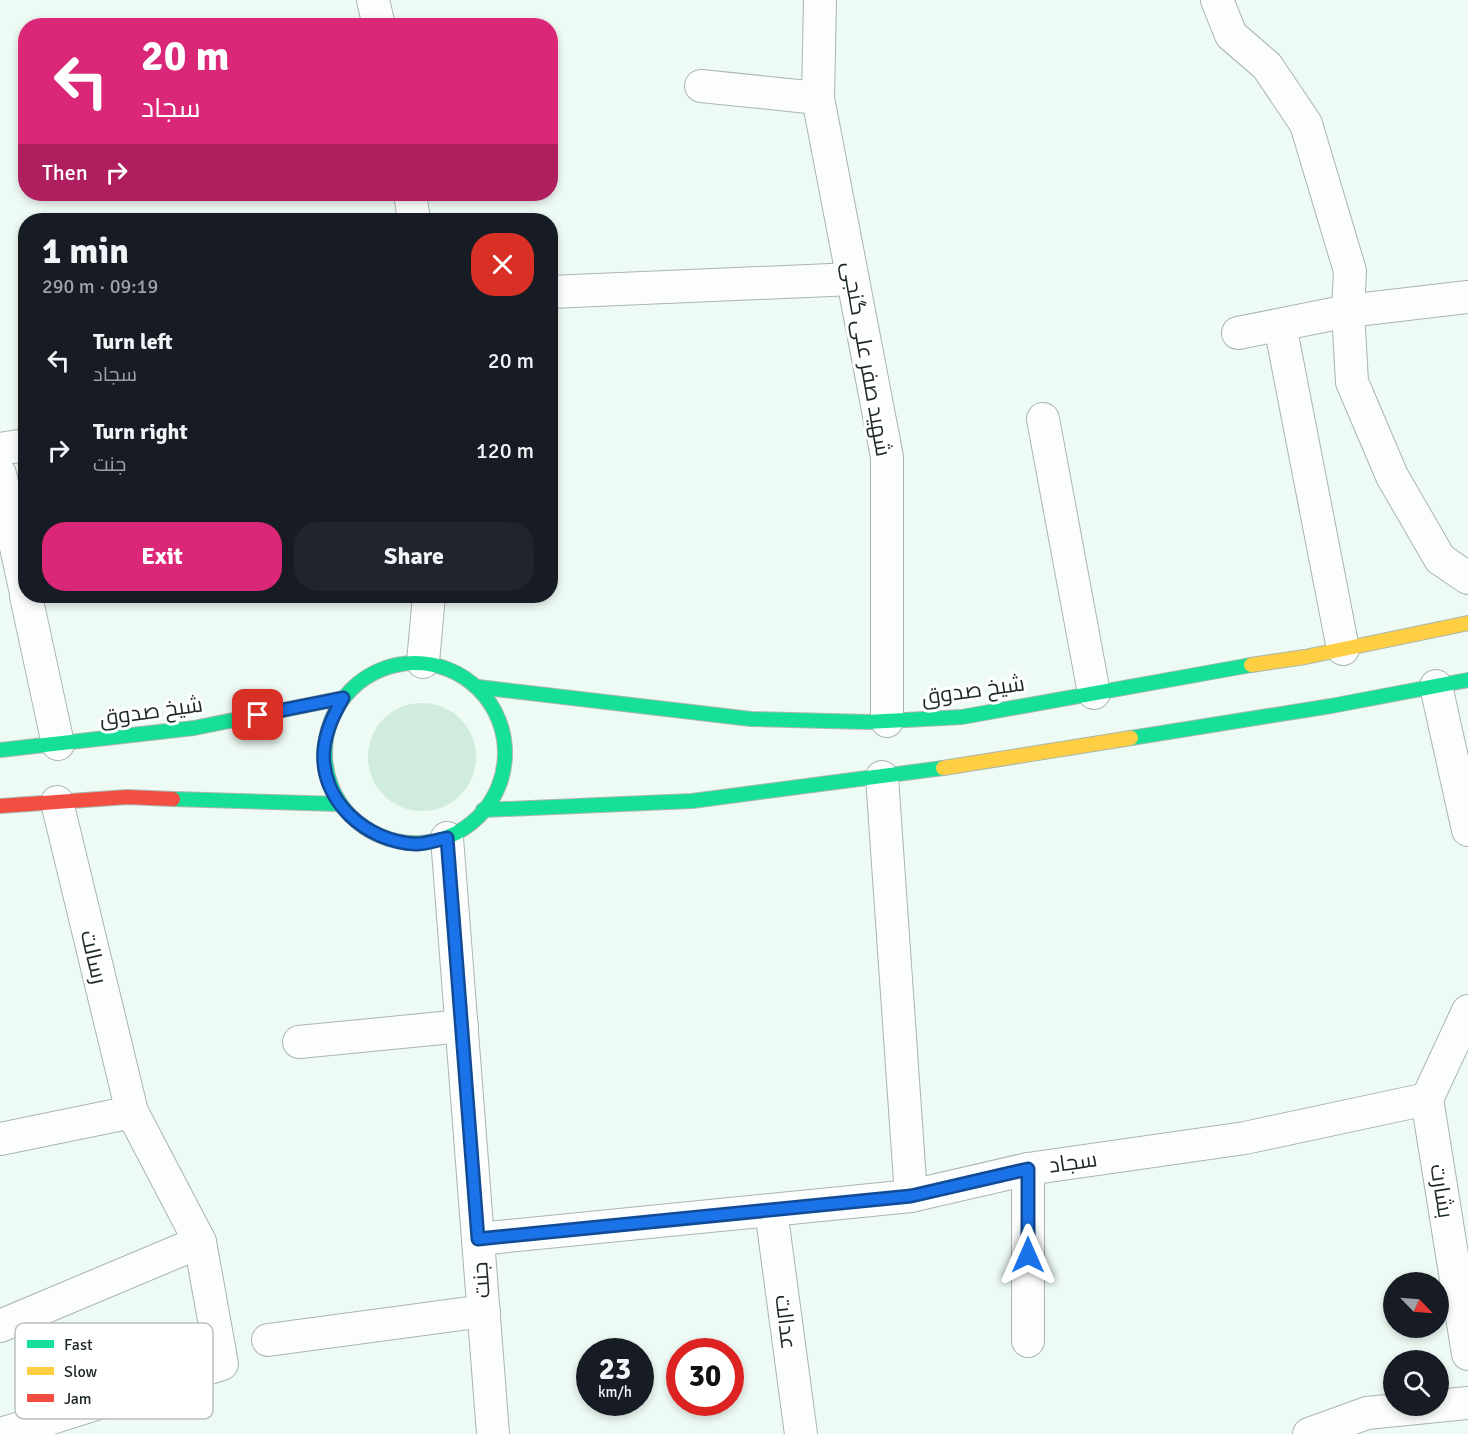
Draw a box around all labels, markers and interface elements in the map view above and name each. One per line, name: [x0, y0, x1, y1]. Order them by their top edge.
text: 20 m: [141, 31, 230, 82]
icon: left: [42, 42, 120, 120]
text: سجاد: [141, 92, 201, 125]
icon: right: [100, 156, 133, 189]
text: Then: [42, 159, 88, 186]
text: 1 min: [42, 229, 129, 274]
button: close: [471, 233, 534, 296]
street label: شهید صفر علی گنجی: [837, 259, 897, 459]
text: 290 m · 09:19: [42, 274, 158, 299]
text: Turn left: [93, 328, 173, 355]
icon: left: [42, 344, 75, 377]
text: 20 m: [488, 347, 534, 374]
text: سجاد: [93, 362, 137, 387]
text: Turn right: [93, 418, 188, 445]
icon: right: [42, 434, 75, 467]
text: 120 m: [476, 437, 534, 464]
text: جنت: [93, 452, 126, 477]
button: Exit: [42, 522, 282, 591]
button: Share: [294, 522, 534, 591]
street label: شیخ صدوق: [920, 669, 1027, 712]
pin: [232, 689, 283, 740]
street label: شیخ صدوق: [98, 690, 205, 733]
icon: arrive: [241, 698, 274, 731]
street label: رسالت: [75, 927, 113, 987]
street label: سجاد: [1047, 1145, 1099, 1179]
street label: بشارت: [1424, 1162, 1460, 1220]
position arrow: [996, 1223, 1060, 1287]
street label: جنت: [466, 1261, 496, 1299]
north arrow: [1383, 1272, 1449, 1338]
map controls: [1383, 1272, 1449, 1416]
street label: عدالت: [769, 1293, 803, 1351]
legend: [15, 1323, 213, 1419]
text: Fast: [64, 1335, 93, 1355]
speed limit sign: 30: [666, 1338, 744, 1416]
button: search: [1383, 1350, 1449, 1416]
text: 23: [599, 1351, 631, 1388]
text: Slow: [64, 1362, 98, 1382]
text: km/h: [598, 1383, 632, 1401]
text: Jam: [64, 1389, 92, 1409]

